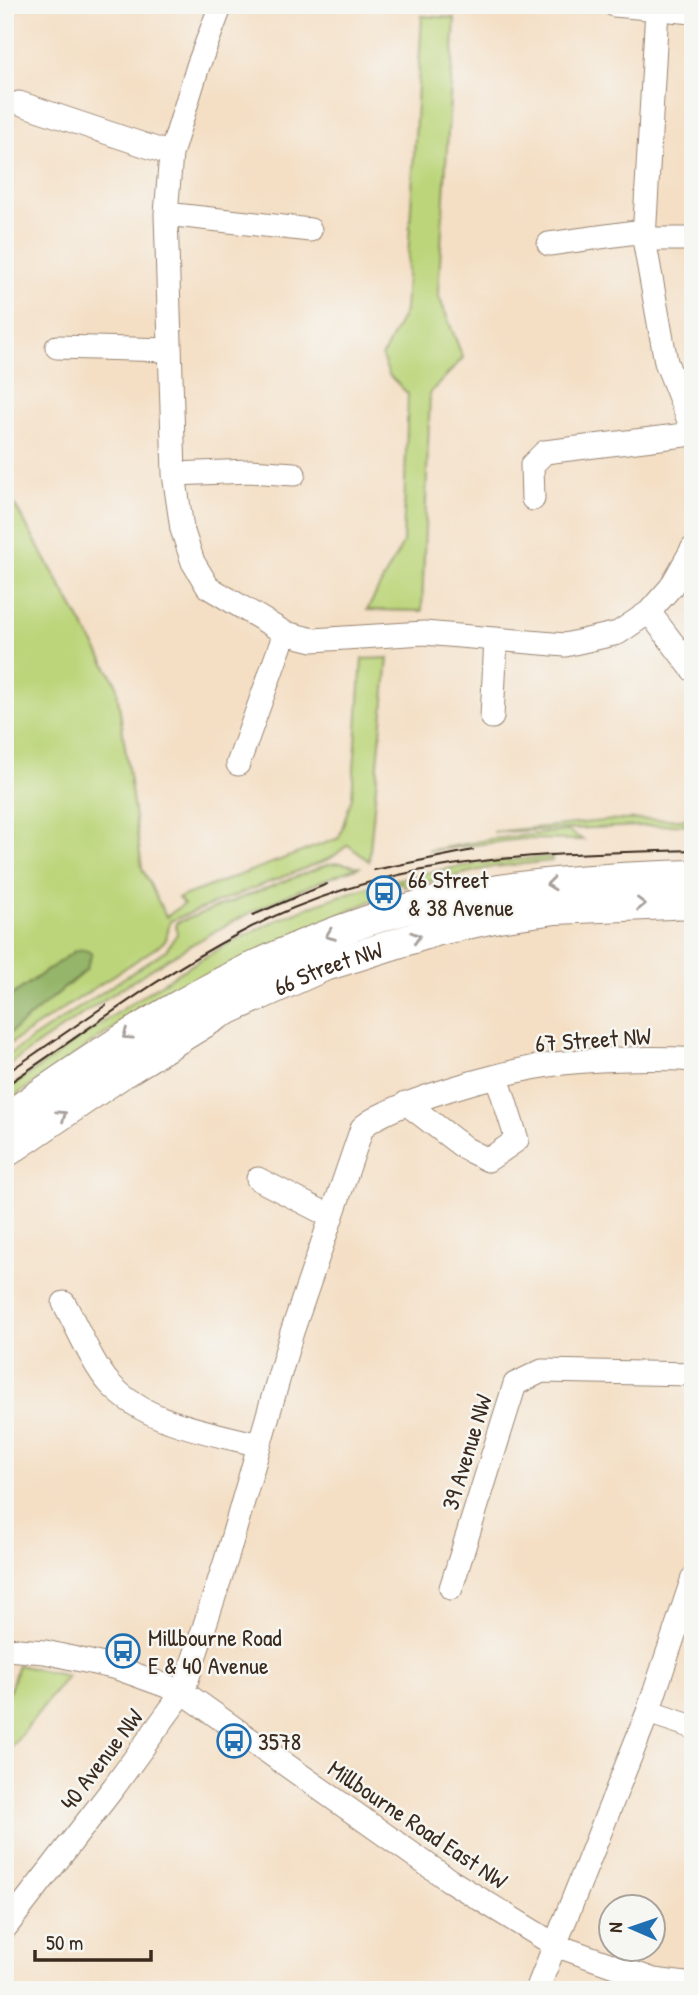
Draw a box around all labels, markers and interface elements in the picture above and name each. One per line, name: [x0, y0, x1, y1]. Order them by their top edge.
place label: 66 Street & 38 Avenue: [408, 863, 514, 923]
bus stop icon: 66 Street & 38 Avenue: [365, 874, 403, 912]
one-way arrow: [546, 876, 557, 891]
one-way arrow: [636, 896, 646, 912]
one-way arrow: [325, 927, 337, 941]
one-way arrow: [410, 931, 422, 946]
street label: 66 Street NW: [269, 933, 386, 1003]
street label: 67 Street NW: [534, 1019, 652, 1059]
one-way arrow: [121, 1027, 134, 1040]
one-way arrow: [54, 1110, 67, 1123]
street label: 39 Avenue NW: [433, 1390, 499, 1514]
place label: Millbourne Road E & 40 Avenue: [148, 1621, 282, 1681]
bus stop icon: Millbourne Road E & 40 Avenue: [104, 1632, 142, 1670]
street label: 40 Avenue NW: [52, 1702, 150, 1816]
bus stop icon: 3578: [215, 1722, 253, 1760]
place label: 3578: [258, 1725, 301, 1757]
street label: Millbourne Road East NW: [322, 1752, 514, 1896]
north arrow: [596, 1894, 666, 1964]
scale bar: [35, 1918, 150, 1962]
text: N: [602, 1922, 628, 1933]
text: 50 m: [46, 1928, 83, 1957]

